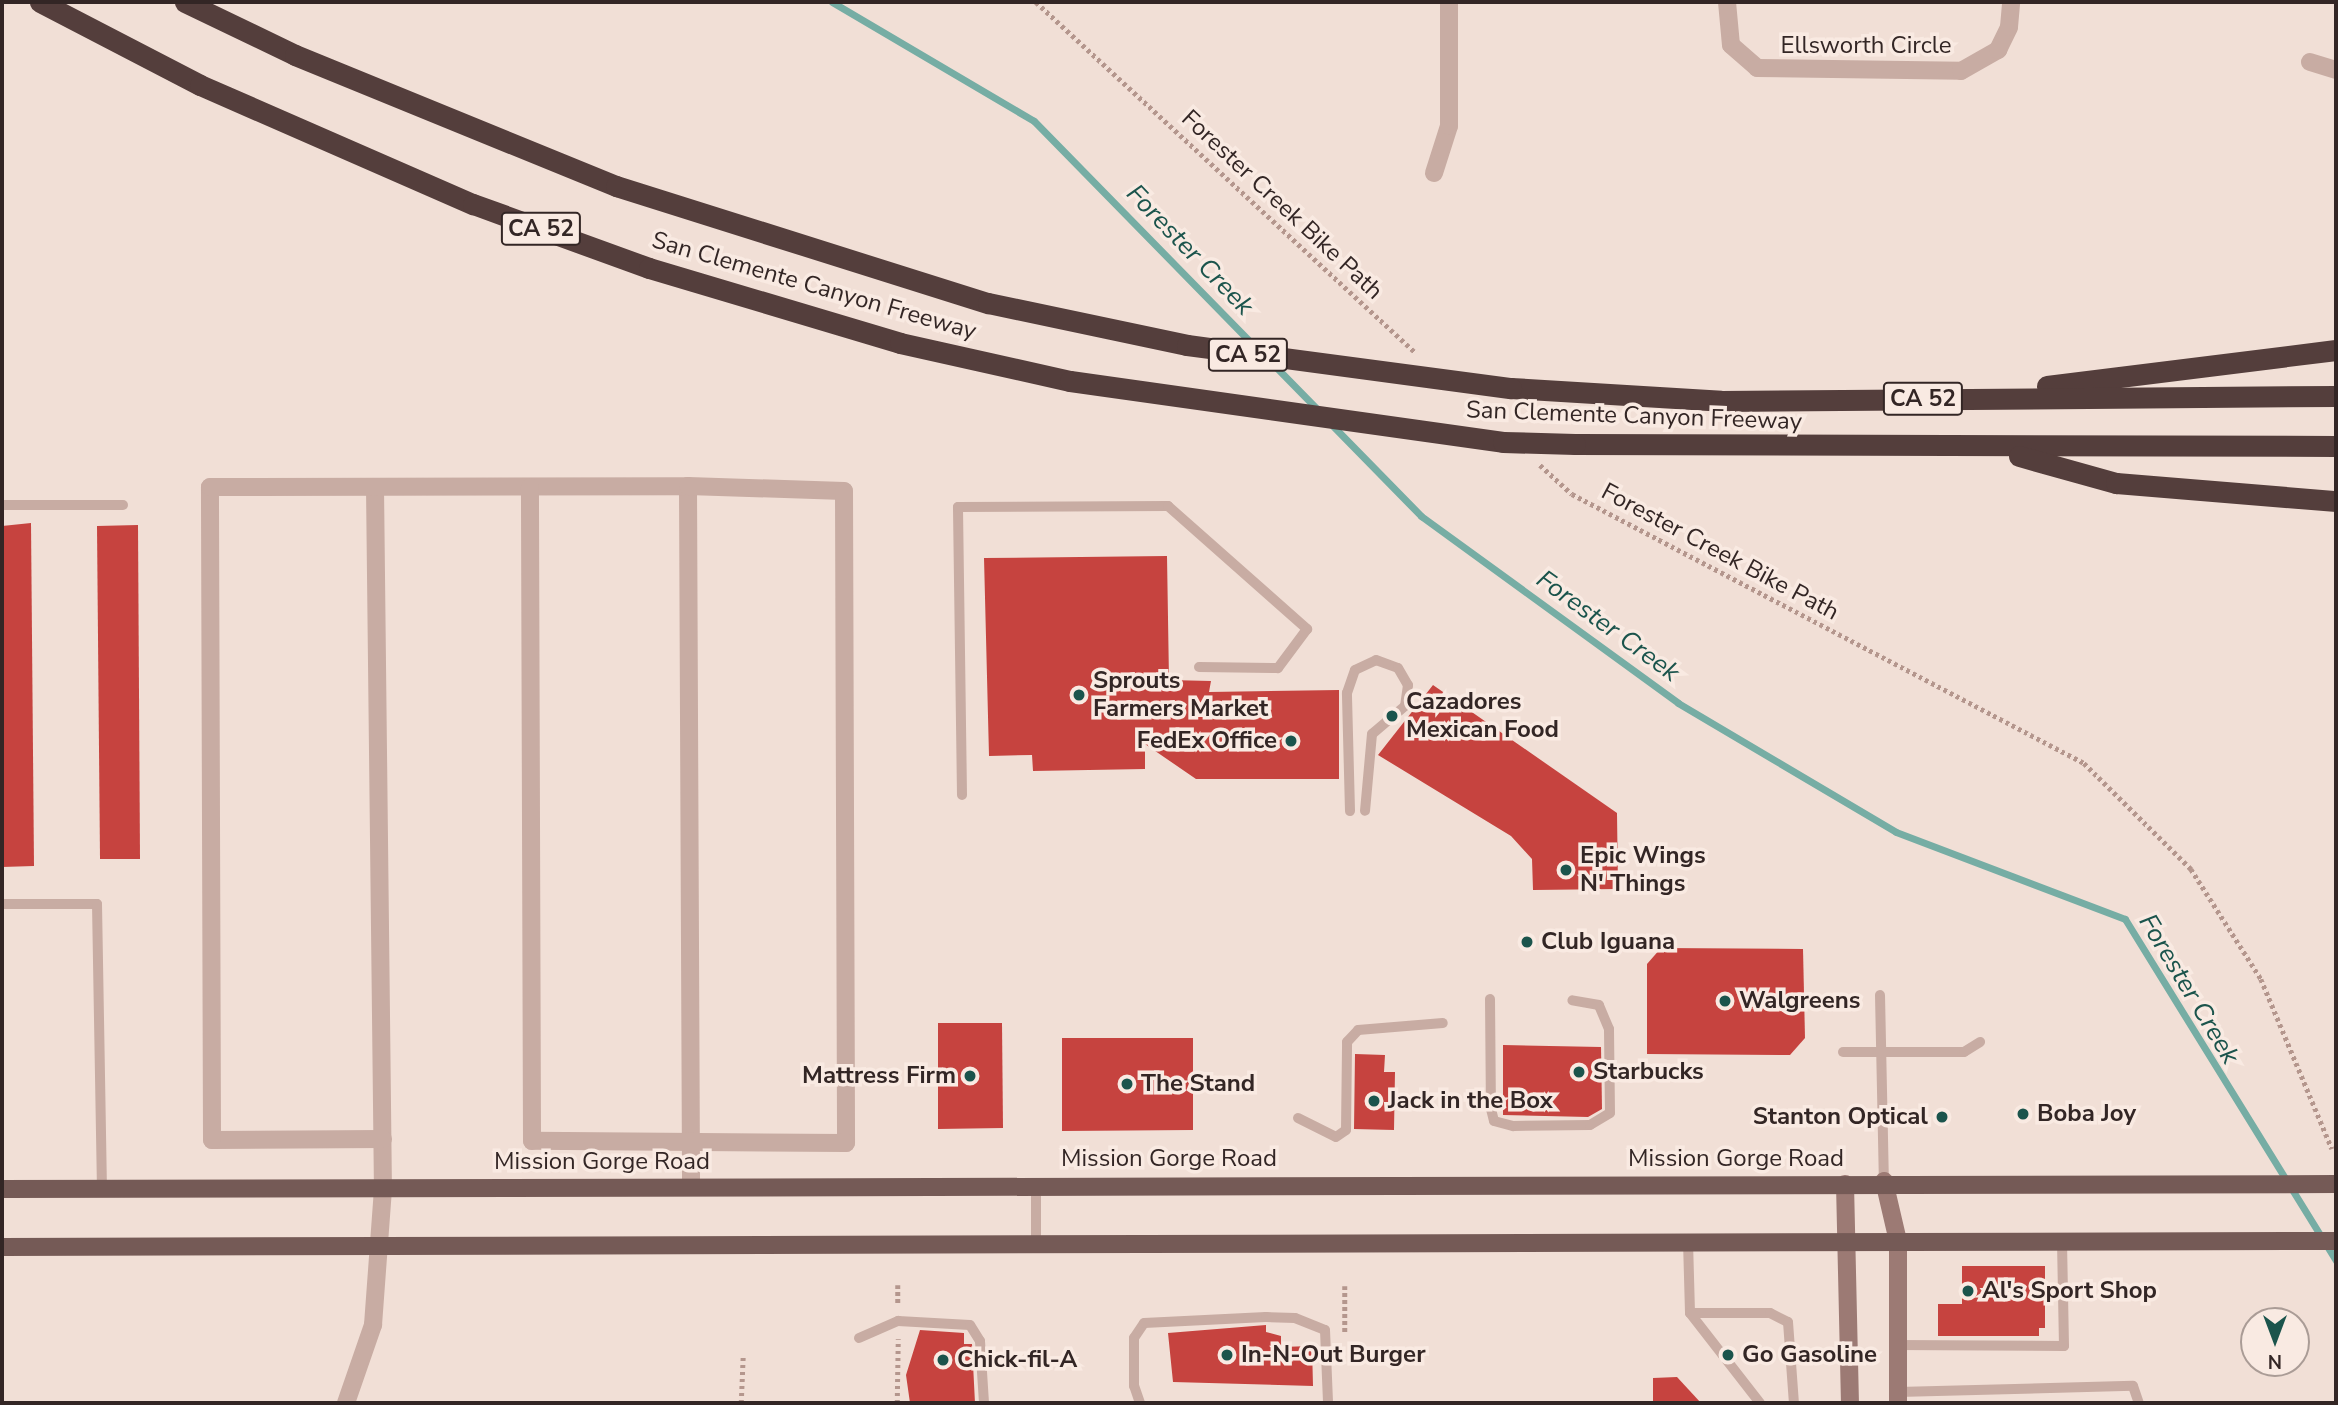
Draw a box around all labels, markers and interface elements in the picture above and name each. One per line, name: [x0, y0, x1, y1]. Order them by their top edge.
street label: Ellsworth Circle: [1780, 32, 1952, 60]
street label: Forester Creek Bike Path: [1175, 104, 1389, 306]
water label: Forester Creek: [1120, 178, 1260, 322]
road number: CA 52: [501, 210, 581, 248]
street label: San Clemente Canyon Freeway: [648, 226, 980, 346]
road number: CA 52: [1208, 336, 1288, 374]
road number: CA 52: [1883, 380, 1963, 418]
street label: San Clemente Canyon Freeway: [1465, 396, 1803, 436]
street label: Forester Creek Bike Path: [1596, 477, 1844, 627]
water label: Forester Creek: [1530, 564, 1686, 688]
place label: Sprouts Farmers Market: [1093, 667, 1268, 723]
marker: Sprouts Farmers Market: [1071, 687, 1087, 703]
place label: Cazadores Mexican Food: [1406, 688, 1559, 744]
marker: Cazadores Mexican Food: [1384, 708, 1400, 724]
place label: FedEx Office: [1137, 727, 1277, 755]
marker: FedEx Office: [1283, 733, 1299, 749]
place label: Epic Wings N' Things: [1580, 842, 1706, 898]
marker: Epic Wings N' Things: [1558, 862, 1574, 878]
water label: Forester Creek: [2132, 908, 2246, 1070]
place label: Club Iguana: [1541, 928, 1675, 956]
marker: Club Iguana: [1519, 934, 1535, 950]
place label: Walgreens: [1739, 987, 1860, 1015]
marker: Walgreens: [1717, 993, 1733, 1009]
place label: Starbucks: [1593, 1058, 1704, 1086]
place label: Mattress Firm: [802, 1062, 956, 1090]
marker: Starbucks: [1571, 1064, 1587, 1080]
marker: Mattress Firm: [962, 1068, 978, 1084]
place label: The Stand: [1141, 1070, 1255, 1098]
marker: The Stand: [1119, 1076, 1135, 1092]
place label: Jack in the Box: [1388, 1087, 1553, 1115]
marker: Jack in the Box: [1366, 1093, 1382, 1109]
place label: Boba Joy: [2037, 1100, 2136, 1128]
place label: Stanton Optical: [1753, 1103, 1928, 1131]
marker: Boba Joy: [2015, 1106, 2031, 1122]
marker: Stanton Optical: [1934, 1109, 1950, 1125]
street label: Mission Gorge Road: [1061, 1145, 1277, 1173]
street label: Mission Gorge Road: [1628, 1145, 1844, 1173]
street label: Mission Gorge Road: [494, 1148, 710, 1176]
place label: Al's Sport Shop: [1982, 1277, 2157, 1305]
marker: Al's Sport Shop: [1960, 1283, 1976, 1299]
north arrow: [2240, 1307, 2310, 1377]
place label: In-N-Out Burger: [1241, 1341, 1426, 1369]
place label: Go Gasoline: [1742, 1341, 1877, 1369]
place label: Chick-fil-A: [957, 1346, 1077, 1374]
marker: In-N-Out Burger: [1219, 1347, 1235, 1363]
marker: Go Gasoline: [1720, 1347, 1736, 1363]
text: N: [2268, 1348, 2282, 1374]
marker: Chick-fil-A: [935, 1352, 951, 1368]

